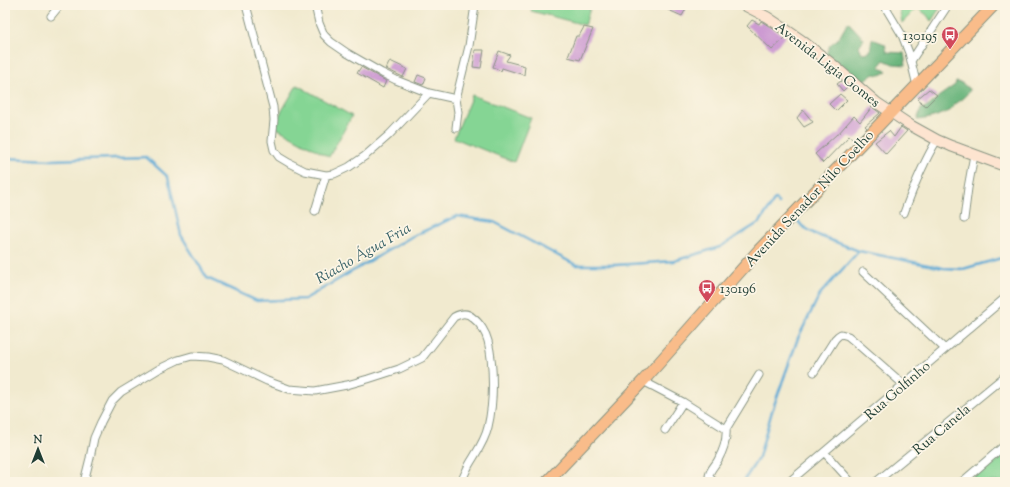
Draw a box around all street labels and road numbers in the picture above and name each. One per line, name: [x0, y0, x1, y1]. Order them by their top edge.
street label: Avenida Ligia Gomes: [770, 18, 884, 113]
street label: Avenida Senador Nilo Coelho: [742, 126, 880, 272]
street label: Rua Golfinho: [861, 357, 936, 426]
street label: Rua Canela: [909, 400, 976, 461]

